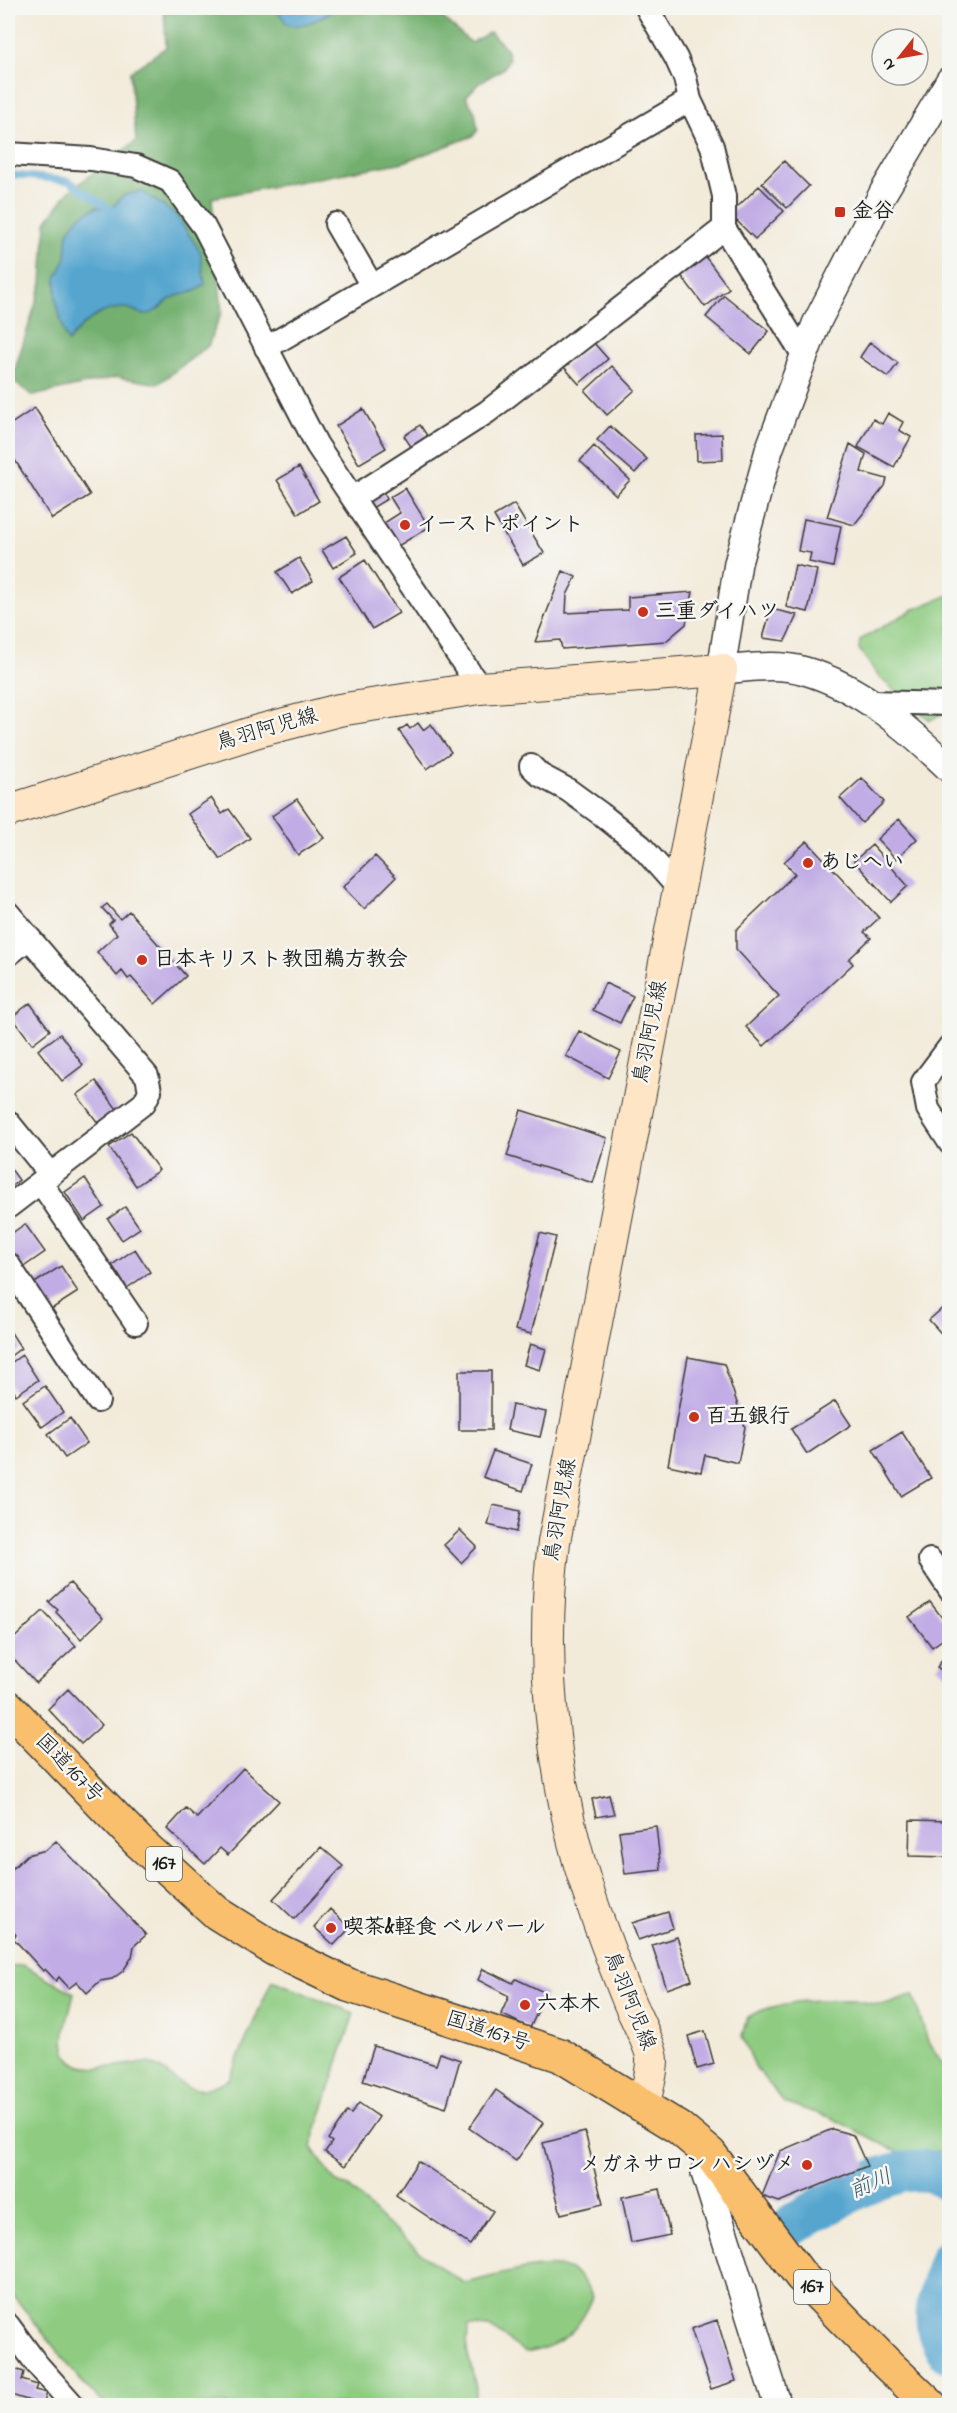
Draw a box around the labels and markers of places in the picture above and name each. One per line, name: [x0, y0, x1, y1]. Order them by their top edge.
place label: 金谷: [852, 197, 894, 227]
marker: 金谷: [833, 205, 847, 219]
place label: イーストポイント: [417, 510, 584, 540]
marker: イーストポイント: [398, 518, 412, 532]
place label: 三重ダイハツ: [655, 597, 779, 627]
marker: 三重ダイハツ: [636, 605, 650, 619]
place label: あじへい: [820, 848, 904, 878]
marker: あじへい: [801, 856, 815, 870]
place label: 日本キリスト教団鵜方教会: [154, 945, 408, 975]
marker: 日本キリスト教団鵜方教会: [135, 953, 149, 967]
place label: 百五銀行: [706, 1402, 790, 1432]
marker: 百五銀行: [687, 1410, 701, 1424]
place label: 喫茶&軽食 ベルパール: [343, 1913, 546, 1943]
marker: 喫茶&軽食 ベルパール: [324, 1921, 338, 1935]
place label: 六本木: [537, 1990, 600, 2020]
marker: 六本木: [518, 1998, 532, 2012]
place label: メガネサロン ハシヅメ: [580, 2150, 795, 2180]
marker: メガネサロン ハシヅメ: [800, 2158, 814, 2172]

